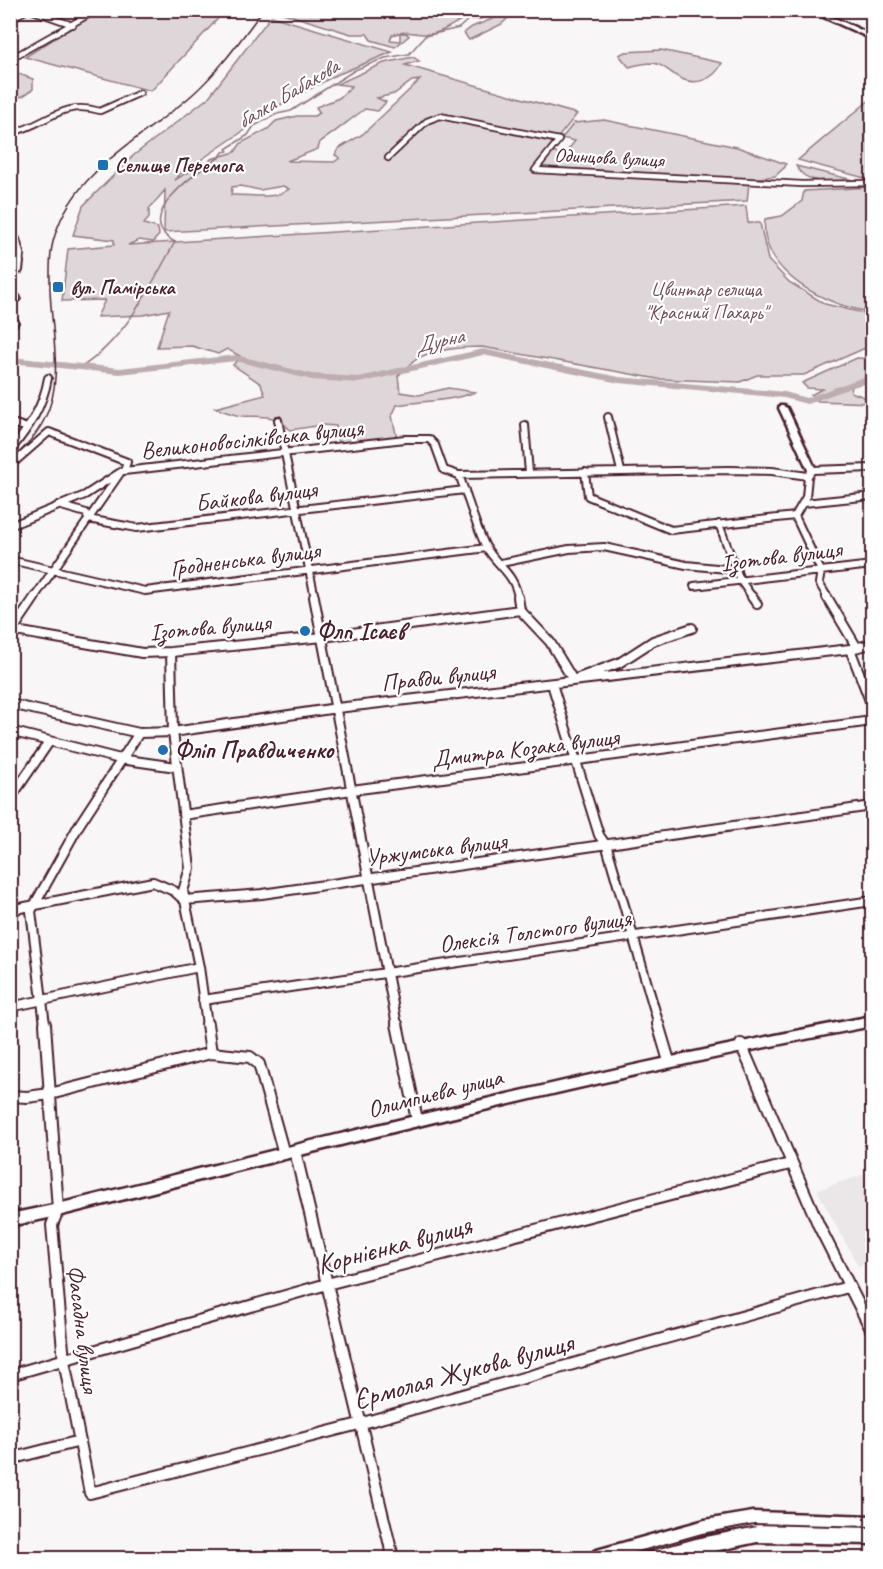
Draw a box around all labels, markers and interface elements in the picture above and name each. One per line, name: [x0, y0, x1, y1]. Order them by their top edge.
water label: балка Бабакова: [231, 51, 346, 135]
street label: Одинцова вулиця: [554, 142, 666, 173]
place label: Селище Перемога: [115, 153, 245, 178]
marker: Селище Перемога: [96, 158, 110, 172]
place label: вул. Памірська: [70, 275, 177, 300]
park label: Цвинтар селища "Красний Пахарь": [645, 277, 772, 325]
marker: вул. Памірська: [51, 280, 65, 294]
water label: Дурна: [411, 321, 468, 360]
street label: Великоновосілківська вулиця: [139, 412, 366, 466]
street label: Байкова вулиця: [194, 473, 320, 518]
street label: Ізотова вулиця: [719, 533, 845, 579]
street label: Гродненська вулиця: [168, 535, 323, 583]
street label: Ізотова вулиця: [148, 607, 274, 648]
place label: Флп Ісаєв: [317, 616, 411, 646]
marker: Флп Ісаєв: [298, 624, 312, 638]
street label: Правди вулиця: [380, 656, 498, 698]
street label: Дмитра Козака вулиця: [430, 721, 622, 775]
place label: Фліп Правдиченко: [175, 735, 335, 765]
marker: Фліп Правдиченко: [156, 743, 170, 757]
street label: Уржумська вулиця: [364, 825, 509, 872]
street label: Олексія Толстого вулиця: [437, 903, 634, 959]
street label: Олимпиева улица: [364, 1061, 507, 1124]
street label: Корнієнка вулиця: [313, 1207, 476, 1282]
street label: Фасадна вулиця: [60, 1263, 106, 1396]
street label: Єрмолая Жукова вулиця: [349, 1324, 579, 1417]

